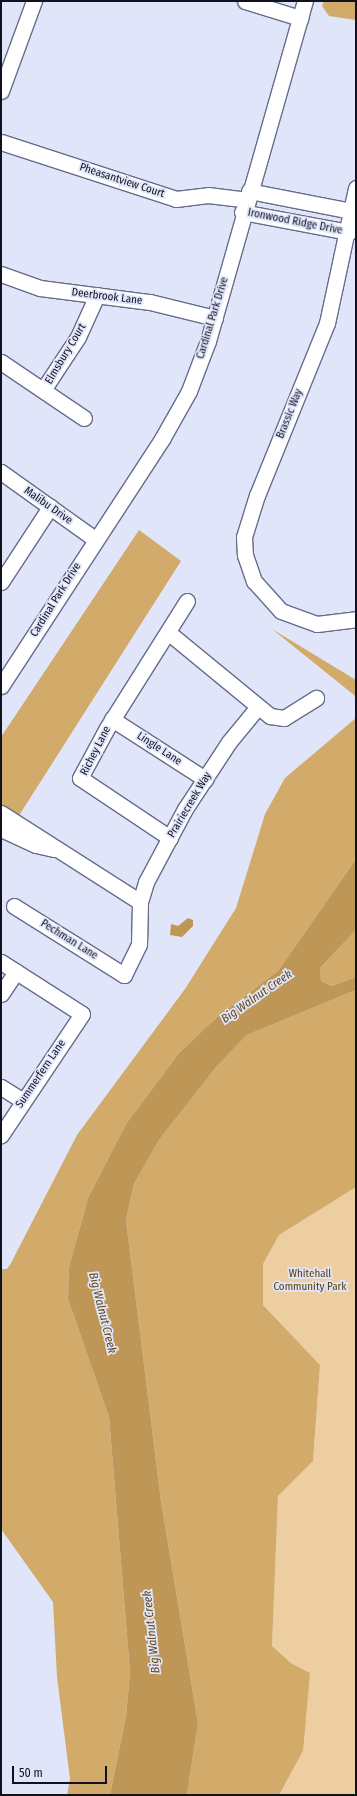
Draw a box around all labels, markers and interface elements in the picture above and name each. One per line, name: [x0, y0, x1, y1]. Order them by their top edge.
street label: Pheasantview Court: [78, 161, 166, 201]
street label: Ironwood Ridge Drive: [247, 206, 343, 238]
street label: Cardinal Park Drive: [194, 275, 232, 361]
street label: Deerbrook Lane: [71, 286, 143, 308]
street label: Elmsbury Court: [43, 321, 89, 387]
street label: Brassic Way: [274, 387, 306, 441]
street label: Malibu Drive: [21, 484, 75, 528]
street label: Cardinal Park Drive: [28, 560, 84, 640]
street label: Richey Lane: [78, 724, 114, 778]
street label: Lingle Lane: [134, 730, 184, 768]
street label: Prairiecreek Way: [165, 770, 215, 840]
street label: Pechman Lane: [38, 917, 100, 963]
water label: Big Walnut Creek: [219, 967, 295, 1027]
street label: Summerfern Lane: [13, 1037, 69, 1111]
park label: Whitehall Community Park: [274, 1268, 346, 1294]
water label: Big Walnut Creek: [85, 1271, 119, 1355]
water label: Big Walnut Creek: [141, 1590, 163, 1674]
scale bar: [14, 1758, 109, 1784]
text: 50 m: [19, 1766, 43, 1780]

